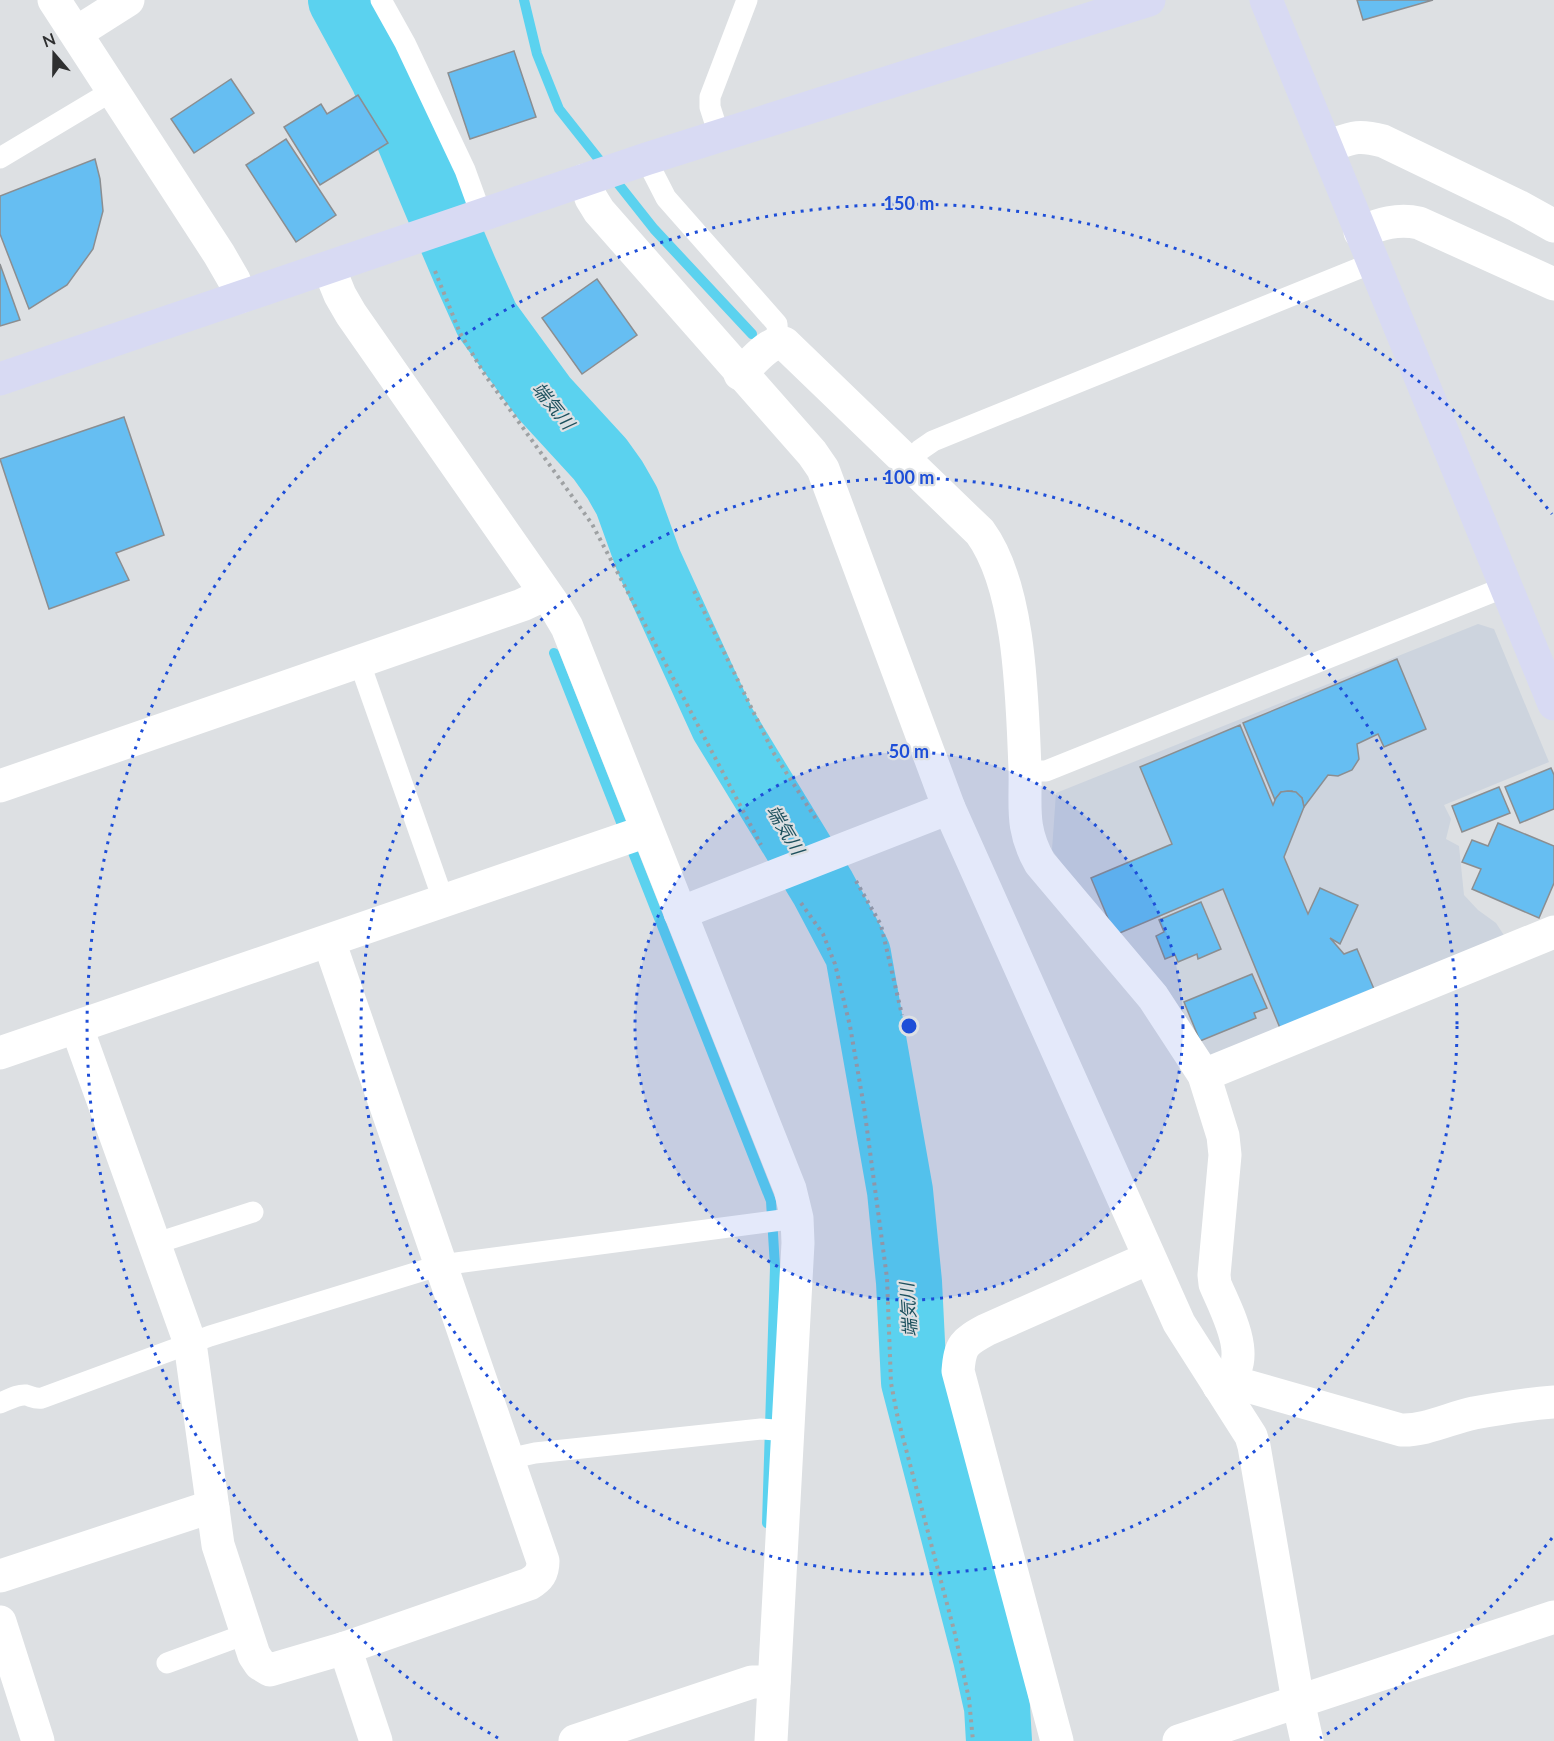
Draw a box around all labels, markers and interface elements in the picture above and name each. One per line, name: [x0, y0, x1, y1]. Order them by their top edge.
north arrow: [24, 24, 84, 84]
text: N: [40, 28, 58, 50]
text: 150 m: [884, 192, 934, 214]
water label: 端気川: [528, 377, 581, 435]
text: 100 m: [884, 466, 934, 488]
text: 50 m: [889, 740, 929, 762]
water label: 端気川: [763, 801, 810, 860]
centre of rings: [899, 1016, 919, 1036]
water label: 端気川: [895, 1280, 921, 1338]

